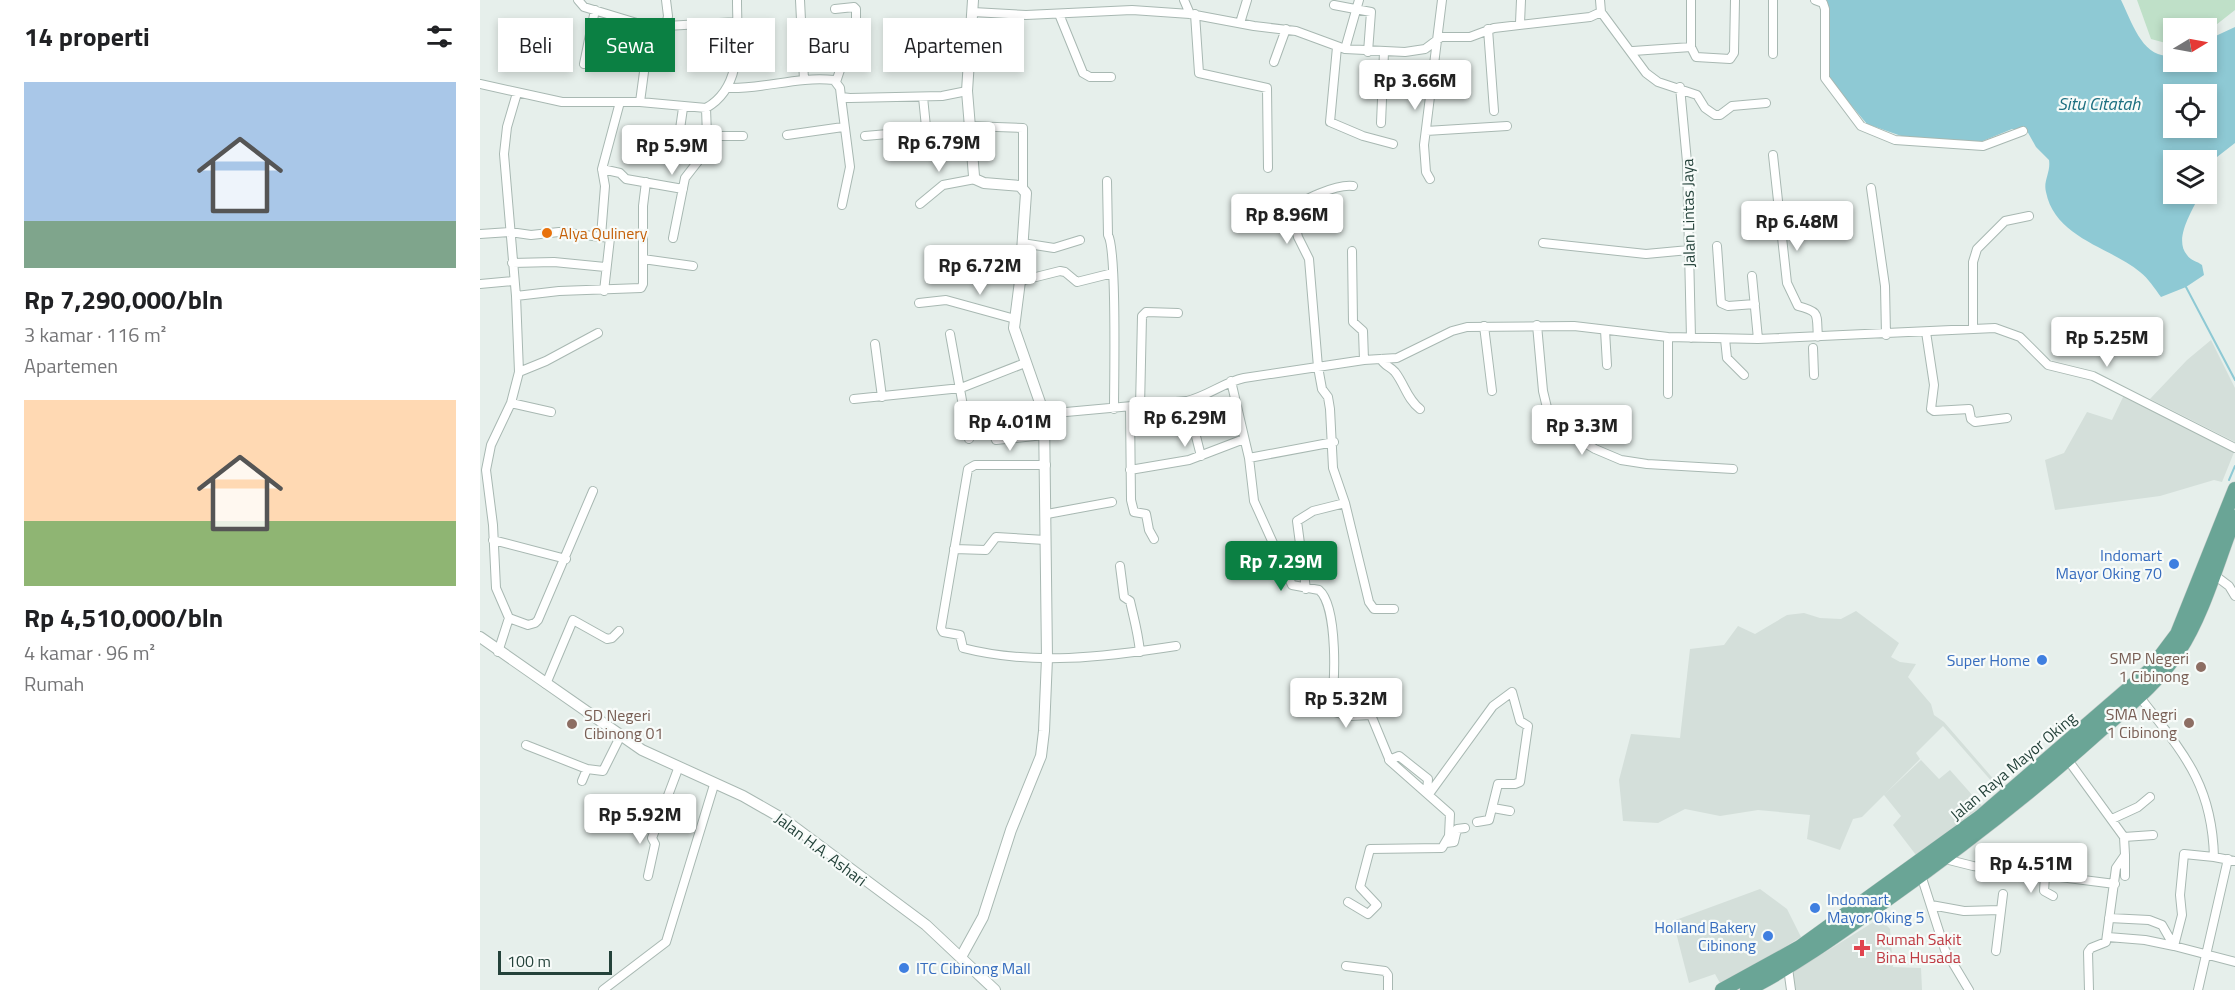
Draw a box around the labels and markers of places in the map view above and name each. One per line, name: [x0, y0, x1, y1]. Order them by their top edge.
pin: Rp 3.66M: [1353, 60, 1477, 111]
pin: Rp 6.79M: [877, 122, 1001, 173]
pin: Rp 5.9M: [617, 125, 727, 176]
pin: Rp 8.96M: [1225, 194, 1349, 245]
pin: Rp 6.48M: [1735, 201, 1859, 252]
place label: Alya Qulinery: [559, 221, 648, 245]
marker: Alya Qulinery: [540, 226, 554, 240]
pin: Rp 6.72M: [918, 245, 1042, 296]
pin: Rp 5.25M: [2045, 317, 2169, 368]
pin: Rp 6.29M: [1123, 397, 1247, 448]
pin: Rp 4.01M: [948, 401, 1072, 452]
pin: Rp 3.3M: [1527, 405, 1637, 456]
pin: Rp 7.29M: [1219, 541, 1343, 592]
place label: Indomart Mayor Oking 70: [2056, 543, 2162, 585]
marker: Indomart Mayor Oking 70: [2167, 557, 2181, 571]
place label: SMP Negeri 1 Cibinong: [2110, 646, 2189, 688]
place label: Super Home: [1947, 648, 2030, 672]
marker: Super Home: [2035, 653, 2049, 667]
marker: SMP Negeri 1 Cibinong: [2194, 660, 2208, 674]
pin: Rp 5.32M: [1284, 678, 1408, 729]
place label: SMA Negri 1 Cibinong: [2106, 702, 2177, 744]
place label: SD Negeri Cibinong 01: [584, 703, 663, 745]
marker: SMA Negri 1 Cibinong: [2182, 716, 2196, 730]
marker: SD Negeri Cibinong 01: [565, 717, 579, 731]
pin: Rp 5.92M: [578, 794, 702, 845]
pin: Rp 4.51M: [1969, 843, 2093, 894]
place label: Indomart Mayor Oking 5: [1827, 887, 1925, 929]
marker: Indomart Mayor Oking 5: [1808, 901, 1822, 915]
place label: Holland Bakery Cibinong: [1654, 915, 1756, 957]
place label: Rumah Sakit Bina Husada: [1876, 927, 1962, 969]
marker: Holland Bakery Cibinong: [1761, 929, 1775, 943]
marker: Rumah Sakit Bina Husada: [1853, 939, 1871, 957]
place label: ITC Cibinong Mall: [916, 956, 1031, 980]
marker: ITC Cibinong Mall: [897, 961, 911, 975]

